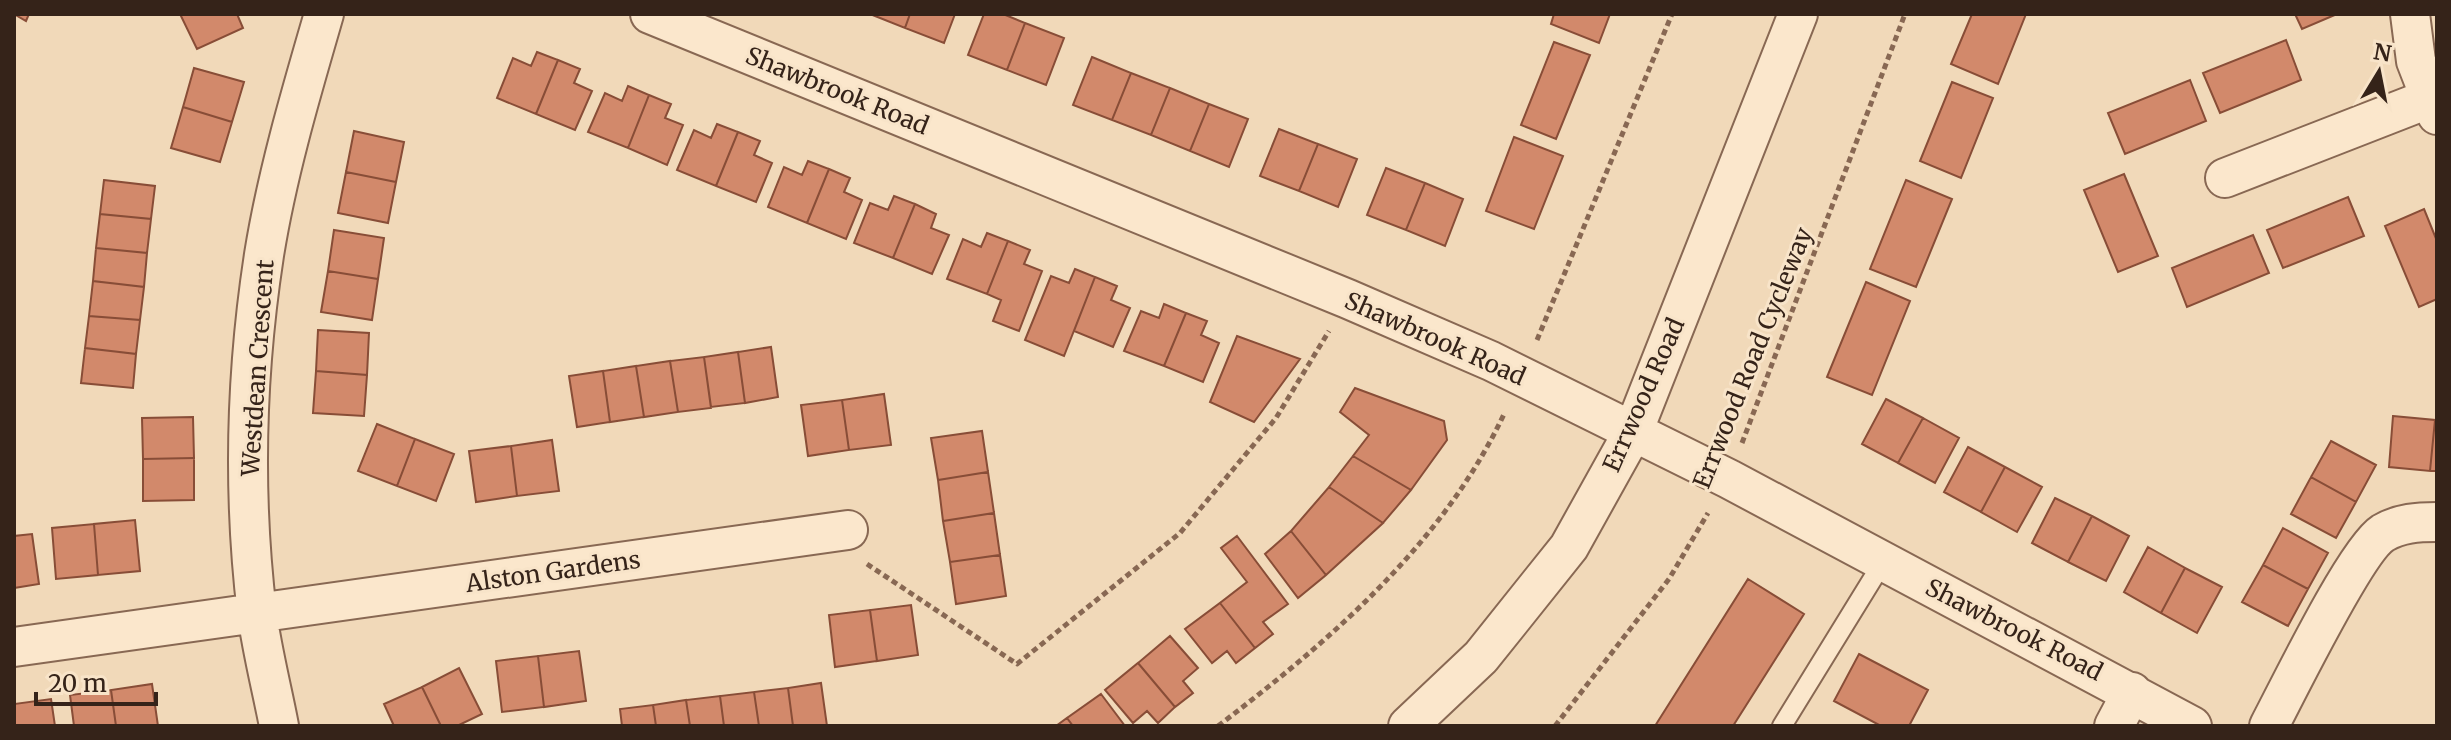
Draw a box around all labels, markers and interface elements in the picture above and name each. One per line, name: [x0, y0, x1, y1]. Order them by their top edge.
north arrow: [2339, 32, 2419, 112]
text: N: [2371, 37, 2394, 68]
street label: Shawbrook Road: [741, 40, 933, 141]
street label: Errwood Road Cycleway: [1686, 223, 1819, 493]
street label: Westdean Crescent: [234, 258, 281, 478]
street label: Shawbrook Road: [1340, 285, 1531, 392]
street label: Errwood Road: [1596, 313, 1691, 477]
street label: Alston Gardens: [463, 544, 642, 599]
street label: Shawbrook Road: [1920, 571, 2108, 688]
scale bar: [36, 656, 156, 706]
text: 20 m: [48, 668, 107, 699]

